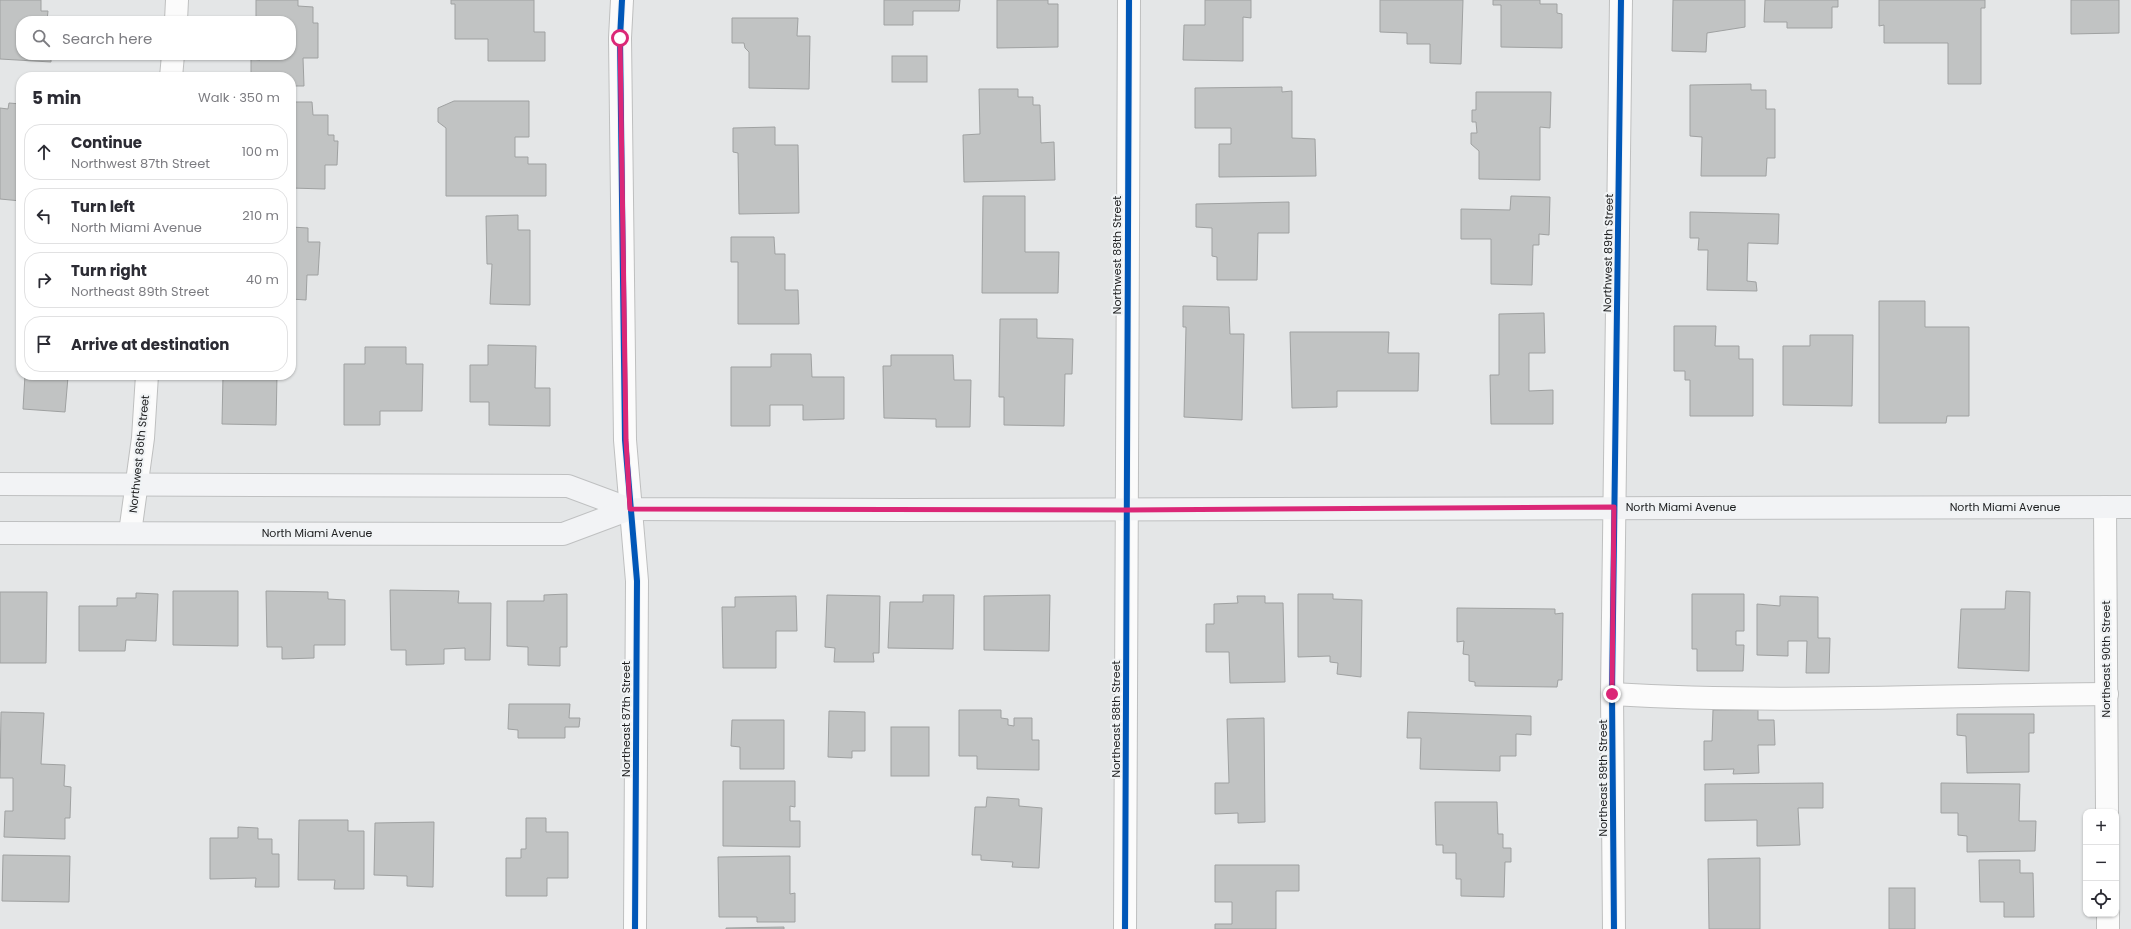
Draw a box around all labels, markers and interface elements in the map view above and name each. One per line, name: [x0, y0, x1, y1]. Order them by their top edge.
search box: [16, 16, 296, 60]
icon: search: [30, 27, 52, 49]
text: Search here: [62, 28, 152, 49]
route start: [611, 29, 629, 47]
text: 5 min: [32, 86, 81, 110]
text: Walk · 350 m: [198, 88, 280, 107]
text: Continue: [71, 132, 142, 153]
icon: ahead: [33, 141, 55, 163]
text: 100 m: [242, 142, 279, 161]
text: Northwest 87th Street: [71, 154, 210, 173]
street label: Northwest 89th Street: [1599, 194, 1617, 312]
text: Turn left: [71, 196, 135, 217]
street label: Northwest 88th Street: [1109, 196, 1125, 314]
icon: left: [33, 205, 55, 227]
text: 210 m: [242, 206, 279, 225]
text: North Miami Avenue: [71, 218, 202, 237]
text: Turn right: [71, 260, 147, 281]
icon: right: [33, 269, 55, 291]
text: 40 m: [246, 270, 279, 289]
text: Northeast 89th Street: [71, 282, 209, 301]
icon: arrive: [33, 333, 55, 355]
text: Arrive at destination: [71, 334, 229, 355]
street label: Northwest 86th Street: [125, 394, 153, 514]
street label: North Miami Avenue: [1626, 499, 1737, 515]
street label: North Miami Avenue: [1950, 499, 2061, 515]
street label: North Miami Avenue: [262, 525, 373, 541]
street label: Northeast 90th Street: [2098, 601, 2114, 717]
street label: Northeast 87th Street: [618, 661, 634, 777]
street label: Northeast 88th Street: [1108, 661, 1124, 777]
route end: [1603, 685, 1621, 703]
street label: Northeast 89th Street: [1595, 720, 1611, 836]
map controls: [2083, 809, 2119, 917]
button: +: [2083, 809, 2119, 845]
button: −: [2083, 845, 2119, 881]
button: locate: [2083, 881, 2119, 917]

